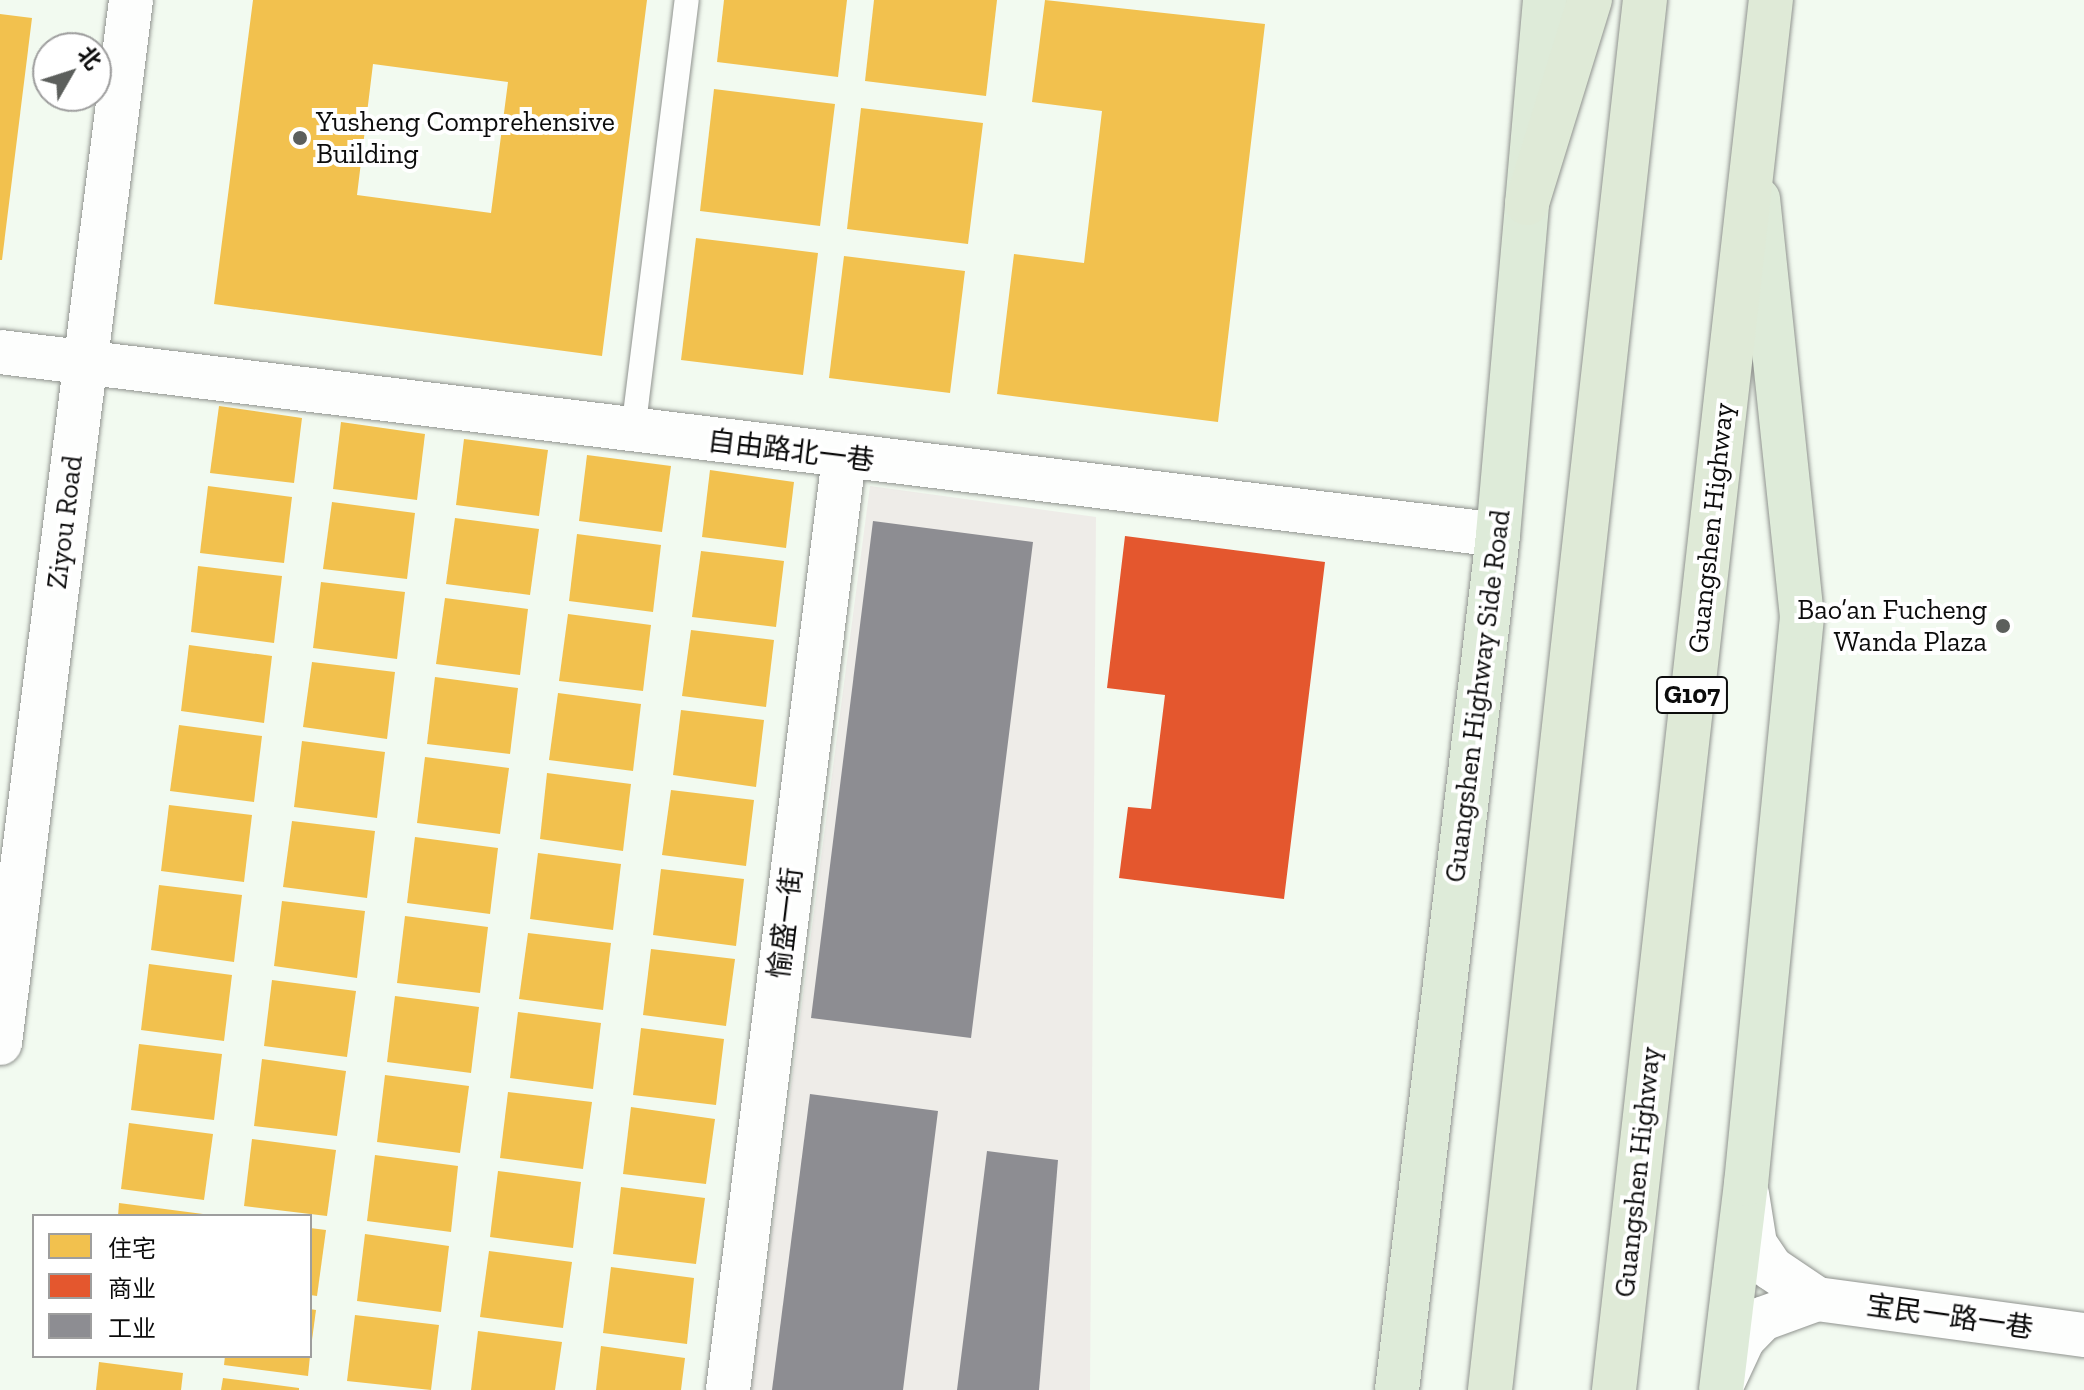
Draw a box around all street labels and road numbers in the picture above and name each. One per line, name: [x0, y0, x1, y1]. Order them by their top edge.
street label: Guangshen Highway: [1681, 401, 1741, 655]
street label: 自由路北一巷: [706, 424, 876, 478]
street label: Ziyou Road: [40, 453, 90, 591]
street label: Guangshen Highway Side Road: [1438, 507, 1518, 885]
road number: G107: [1654, 673, 1730, 717]
street label: 愉盛一街: [763, 865, 809, 981]
street label: Guangshen Highway: [1608, 1045, 1668, 1299]
street label: 宝民一路一巷: [1864, 1289, 2036, 1345]

